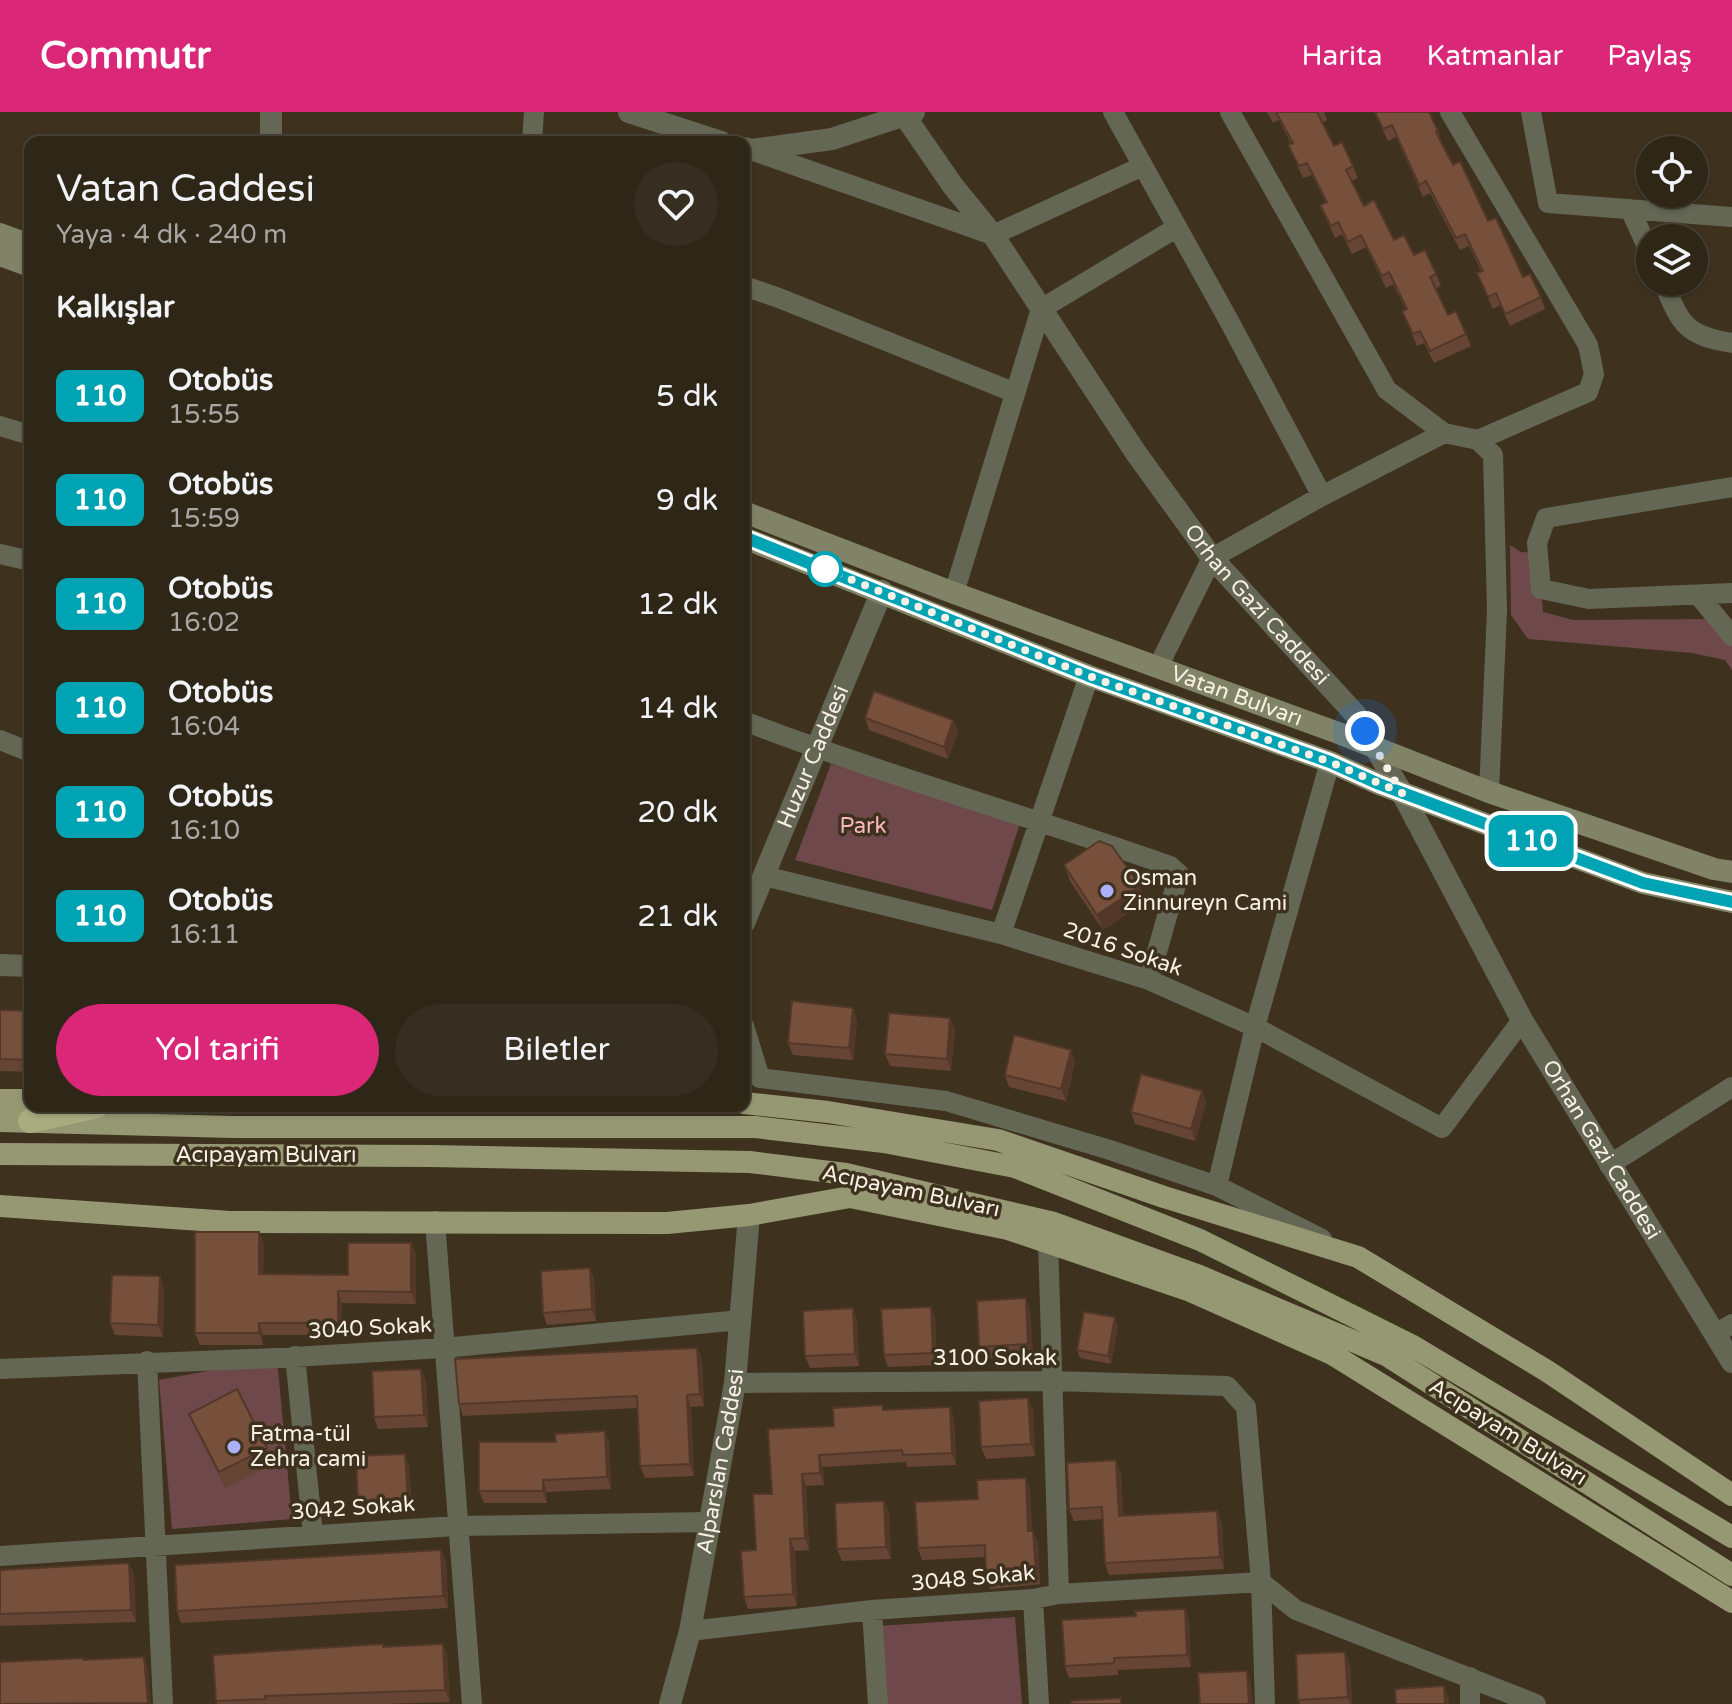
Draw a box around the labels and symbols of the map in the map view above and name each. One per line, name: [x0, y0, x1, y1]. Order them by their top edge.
street label: Orhan Gazi Caddesi: [1179, 519, 1335, 690]
unlabelled marker: [808, 552, 842, 586]
street label: Vatan Bulvarı: [1168, 660, 1306, 732]
street label: Huzur Caddesi: [772, 682, 854, 832]
your location: [1345, 711, 1385, 751]
park label: Park: [840, 813, 887, 839]
line badge: 110: [1485, 815, 1577, 867]
place label: Osman Zinnureyn Cami: [1123, 865, 1287, 916]
marker: Osman Zinnureyn Cami: [1098, 882, 1116, 900]
street label: 2016 Sokak: [1060, 917, 1186, 981]
street label: Orhan Gazi Caddesi: [1537, 1055, 1667, 1244]
street label: Acıpayam Bulvarı: [175, 1142, 357, 1168]
street label: Acıpayam Bulvarı: [820, 1159, 1002, 1223]
street label: 3040 Sokak: [307, 1312, 433, 1344]
street label: 3100 Sokak: [933, 1345, 1057, 1371]
street label: Alparslan Caddesi: [691, 1368, 749, 1556]
street label: Acıpayam Bulvarı: [1424, 1373, 1592, 1491]
place label: Fatma-tül Zehra cami: [250, 1421, 366, 1472]
marker: Fatma-tül Zehra cami: [225, 1438, 243, 1456]
street label: 3042 Sokak: [290, 1491, 416, 1525]
street label: 3048 Sokak: [910, 1560, 1036, 1596]

